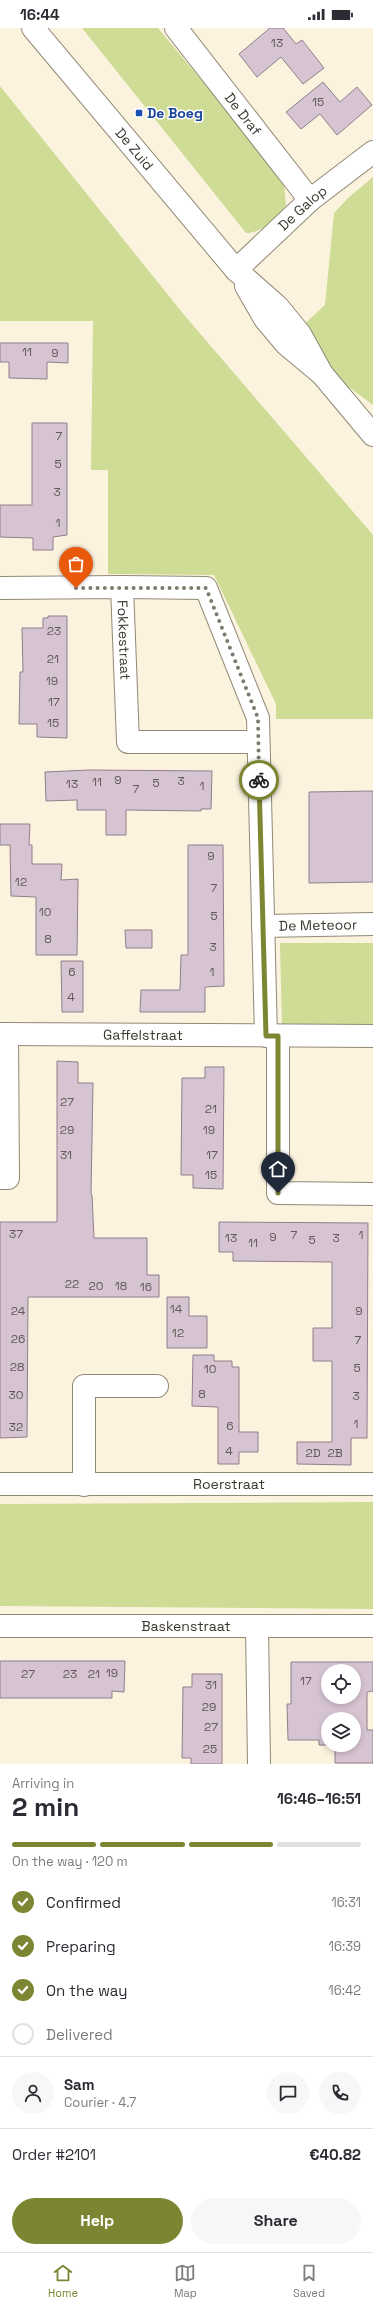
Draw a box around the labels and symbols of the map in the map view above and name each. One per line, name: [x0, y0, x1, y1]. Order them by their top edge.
house number: 13: [271, 35, 283, 51]
street label: De Draf: [221, 89, 265, 139]
house number: 15: [312, 94, 324, 110]
place label: De Boeg: [147, 104, 203, 122]
marker: De Boeg: [134, 108, 144, 118]
street label: De Zuid: [111, 124, 158, 174]
street label: De Galop: [274, 181, 331, 234]
house number: 11: [22, 344, 32, 360]
house number: 9: [51, 345, 59, 361]
house number: 7: [56, 428, 63, 444]
house number: 5: [54, 456, 62, 472]
house number: 3: [53, 484, 61, 500]
house number: 1: [55, 515, 61, 531]
pin: [59, 547, 93, 588]
street label: Fokkestraat: [114, 600, 135, 680]
house number: 23: [47, 623, 61, 639]
house number: 21: [47, 651, 59, 667]
house number: 19: [46, 673, 58, 689]
house number: 17: [48, 694, 60, 710]
house number: 15: [47, 715, 59, 731]
courier: [239, 760, 279, 800]
house number: 9: [114, 772, 122, 788]
house number: 3: [177, 773, 185, 789]
house number: 11: [92, 774, 102, 790]
house number: 5: [152, 775, 160, 791]
house number: 13: [66, 776, 78, 792]
house number: 1: [199, 778, 205, 794]
house number: 7: [133, 781, 140, 797]
house number: 9: [207, 848, 215, 864]
house number: 12: [15, 874, 27, 890]
house number: 7: [211, 880, 218, 896]
house number: 10: [39, 904, 51, 920]
house number: 5: [210, 908, 218, 924]
street label: De Meteoor: [279, 915, 357, 935]
house number: 8: [44, 931, 52, 947]
house number: 3: [209, 939, 217, 955]
house number: 6: [68, 964, 76, 980]
house number: 1: [209, 964, 215, 980]
house number: 4: [67, 989, 75, 1005]
street label: Gaffelstraat: [103, 1026, 183, 1044]
house number: 27: [60, 1094, 74, 1110]
house number: 21: [205, 1101, 217, 1117]
house number: 29: [60, 1122, 74, 1138]
house number: 19: [203, 1122, 215, 1138]
house number: 31: [60, 1147, 72, 1163]
house number: 17: [206, 1147, 218, 1163]
pin: [261, 1152, 295, 1193]
house number: 15: [205, 1167, 217, 1183]
house number: 37: [9, 1226, 23, 1242]
house number: 7: [291, 1227, 298, 1243]
house number: 1: [358, 1227, 364, 1243]
house number: 9: [269, 1229, 277, 1245]
house number: 13: [225, 1230, 237, 1246]
house number: 3: [332, 1230, 340, 1246]
house number: 5: [308, 1232, 316, 1248]
house number: 11: [248, 1235, 258, 1251]
house number: 22: [65, 1276, 79, 1292]
house number: 20: [89, 1278, 103, 1294]
house number: 18: [115, 1278, 127, 1294]
house number: 16: [140, 1279, 152, 1295]
house number: 14: [170, 1301, 183, 1317]
house number: 24: [11, 1303, 26, 1319]
house number: 9: [355, 1303, 363, 1319]
house number: 12: [172, 1325, 184, 1341]
house number: 26: [11, 1331, 25, 1347]
house number: 7: [355, 1332, 362, 1348]
house number: 28: [10, 1359, 24, 1375]
house number: 5: [353, 1360, 361, 1376]
house number: 10: [204, 1361, 216, 1377]
house number: 8: [198, 1386, 206, 1402]
house number: 30: [9, 1387, 23, 1403]
house number: 3: [352, 1388, 360, 1404]
house number: 1: [353, 1416, 359, 1432]
house number: 6: [226, 1418, 234, 1434]
house number: 32: [9, 1419, 23, 1435]
house number: 4: [225, 1443, 233, 1459]
house number: 2D: [305, 1445, 321, 1461]
house number: 2B: [327, 1445, 343, 1461]
street label: Roerstraat: [193, 1475, 265, 1493]
street label: Baskenstraat: [141, 1617, 231, 1635]
house number: 19: [106, 1665, 118, 1681]
house number: 27: [21, 1666, 35, 1682]
house number: 23: [63, 1666, 77, 1682]
house number: 21: [88, 1666, 100, 1682]
house number: 17: [300, 1673, 312, 1689]
house number: 31: [205, 1677, 217, 1693]
house number: 29: [202, 1699, 216, 1715]
house number: 27: [204, 1719, 218, 1735]
house number: 25: [203, 1741, 217, 1757]

